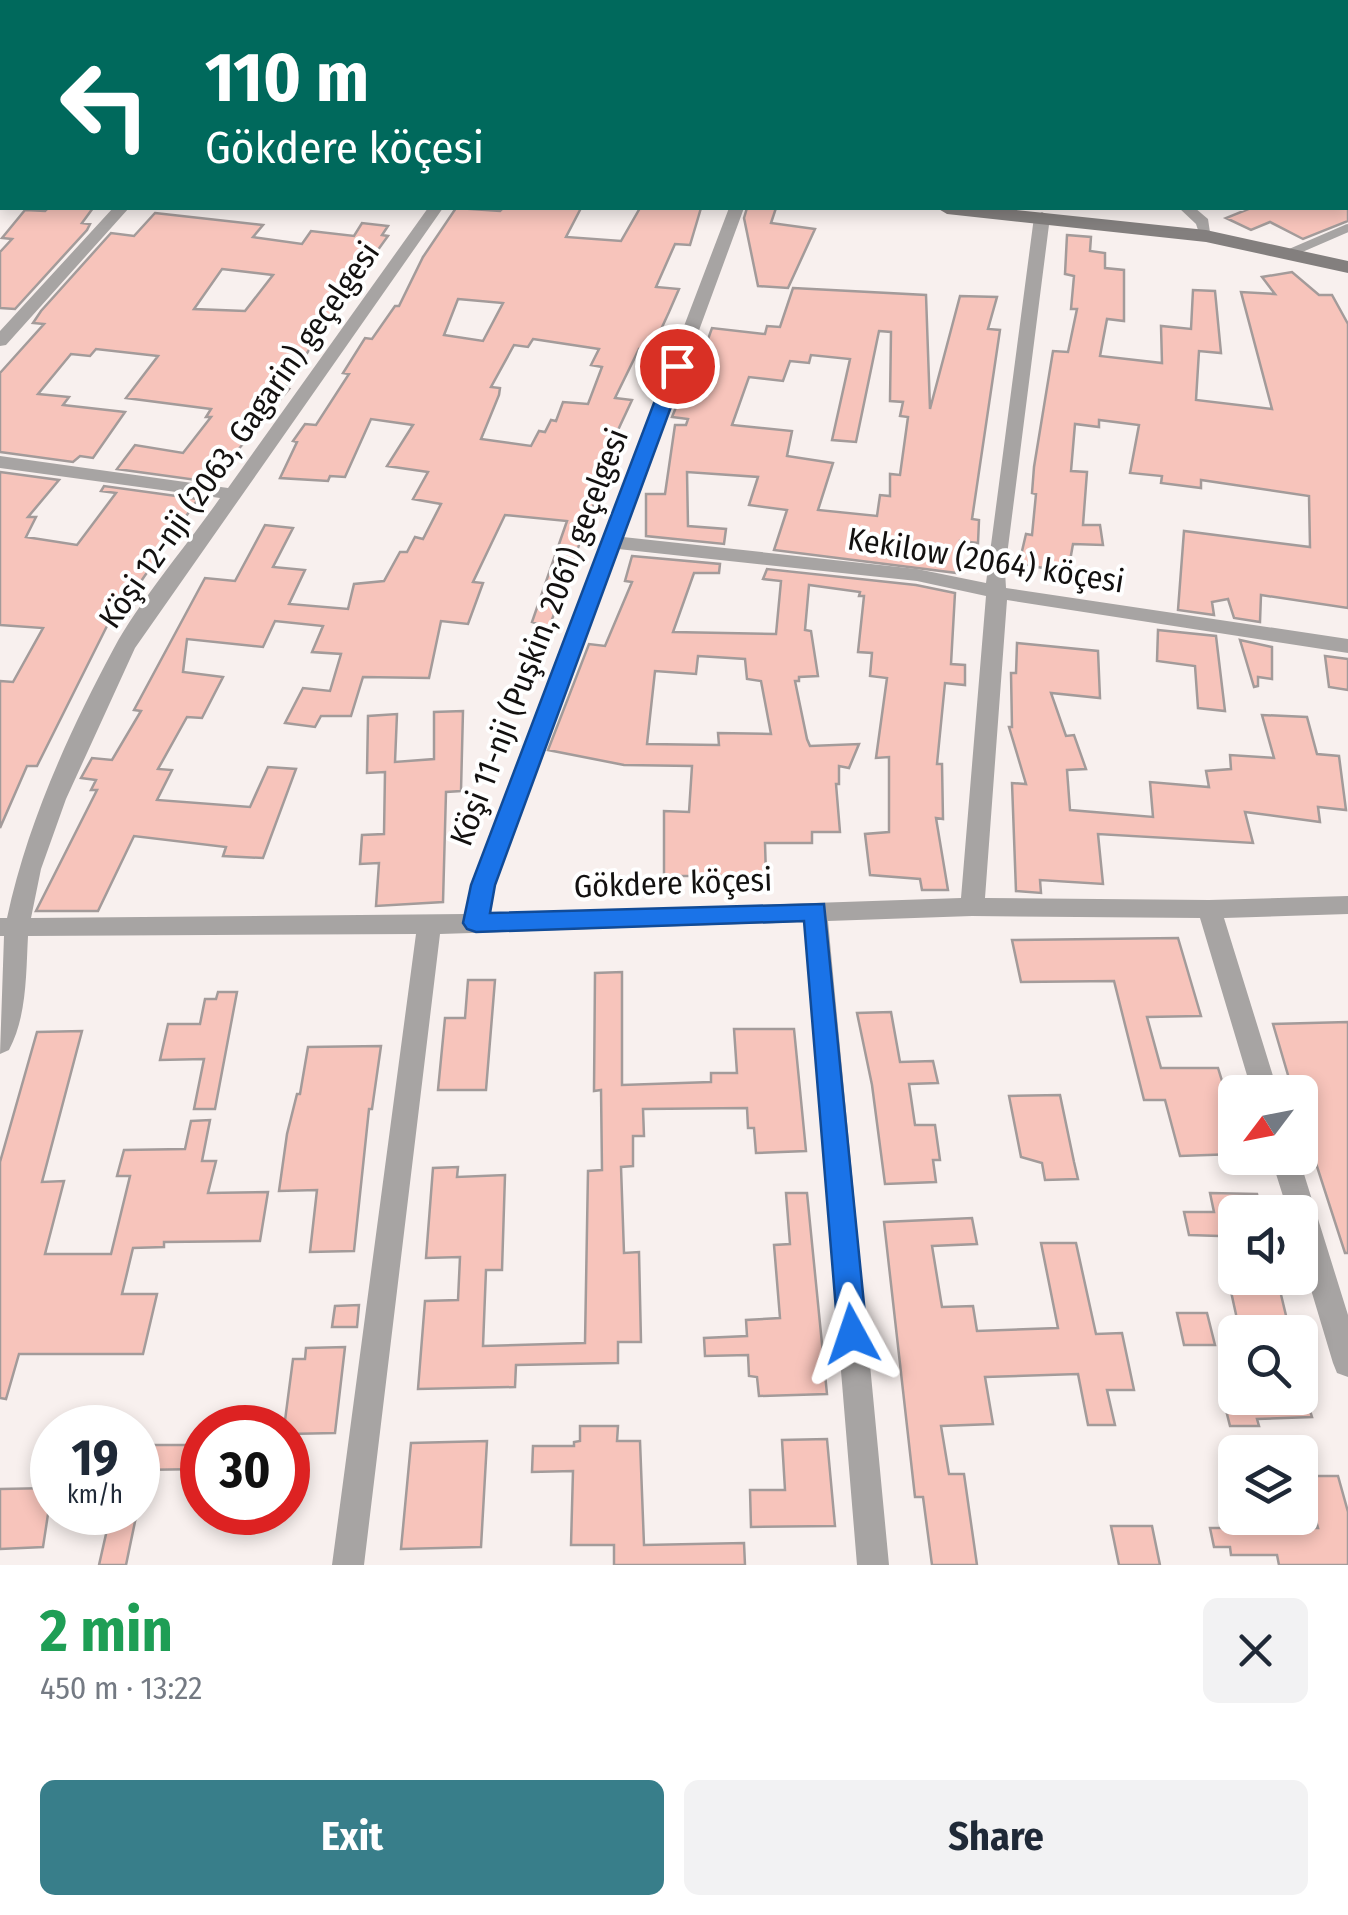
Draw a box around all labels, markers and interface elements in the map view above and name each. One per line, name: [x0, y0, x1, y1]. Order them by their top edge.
text: 110 m: [205, 36, 369, 120]
icon: left: [40, 40, 170, 170]
text: Gökdere köçesi: [205, 121, 484, 175]
street label: Köşi 12-nji (2063, Gagarin) geçelgesi: [91, 235, 387, 635]
pin: [635, 324, 720, 409]
icon: arrive: [650, 339, 705, 394]
street label: Köşi 11-nji (Puşkin, 2061) geçelgesi: [442, 423, 636, 851]
street label: Kekilow (2064) köçesi: [845, 519, 1127, 601]
street label: Gökdere köçesi: [573, 861, 773, 905]
north arrow: [1218, 1075, 1318, 1175]
map controls: [1218, 1075, 1318, 1535]
button: sound: [1218, 1195, 1318, 1295]
position arrow: [800, 1282, 904, 1386]
button: search: [1218, 1315, 1318, 1415]
speed limit sign: 30: [180, 1405, 310, 1535]
text: 19: [71, 1428, 118, 1488]
button: layers: [1218, 1435, 1318, 1535]
text: km/h: [67, 1480, 123, 1510]
text: 2 min: [40, 1595, 173, 1667]
button: close: [1203, 1598, 1308, 1703]
text: 450 m · 13:22: [40, 1669, 202, 1707]
button: Exit: [40, 1780, 664, 1895]
button: Share: [684, 1780, 1308, 1895]

